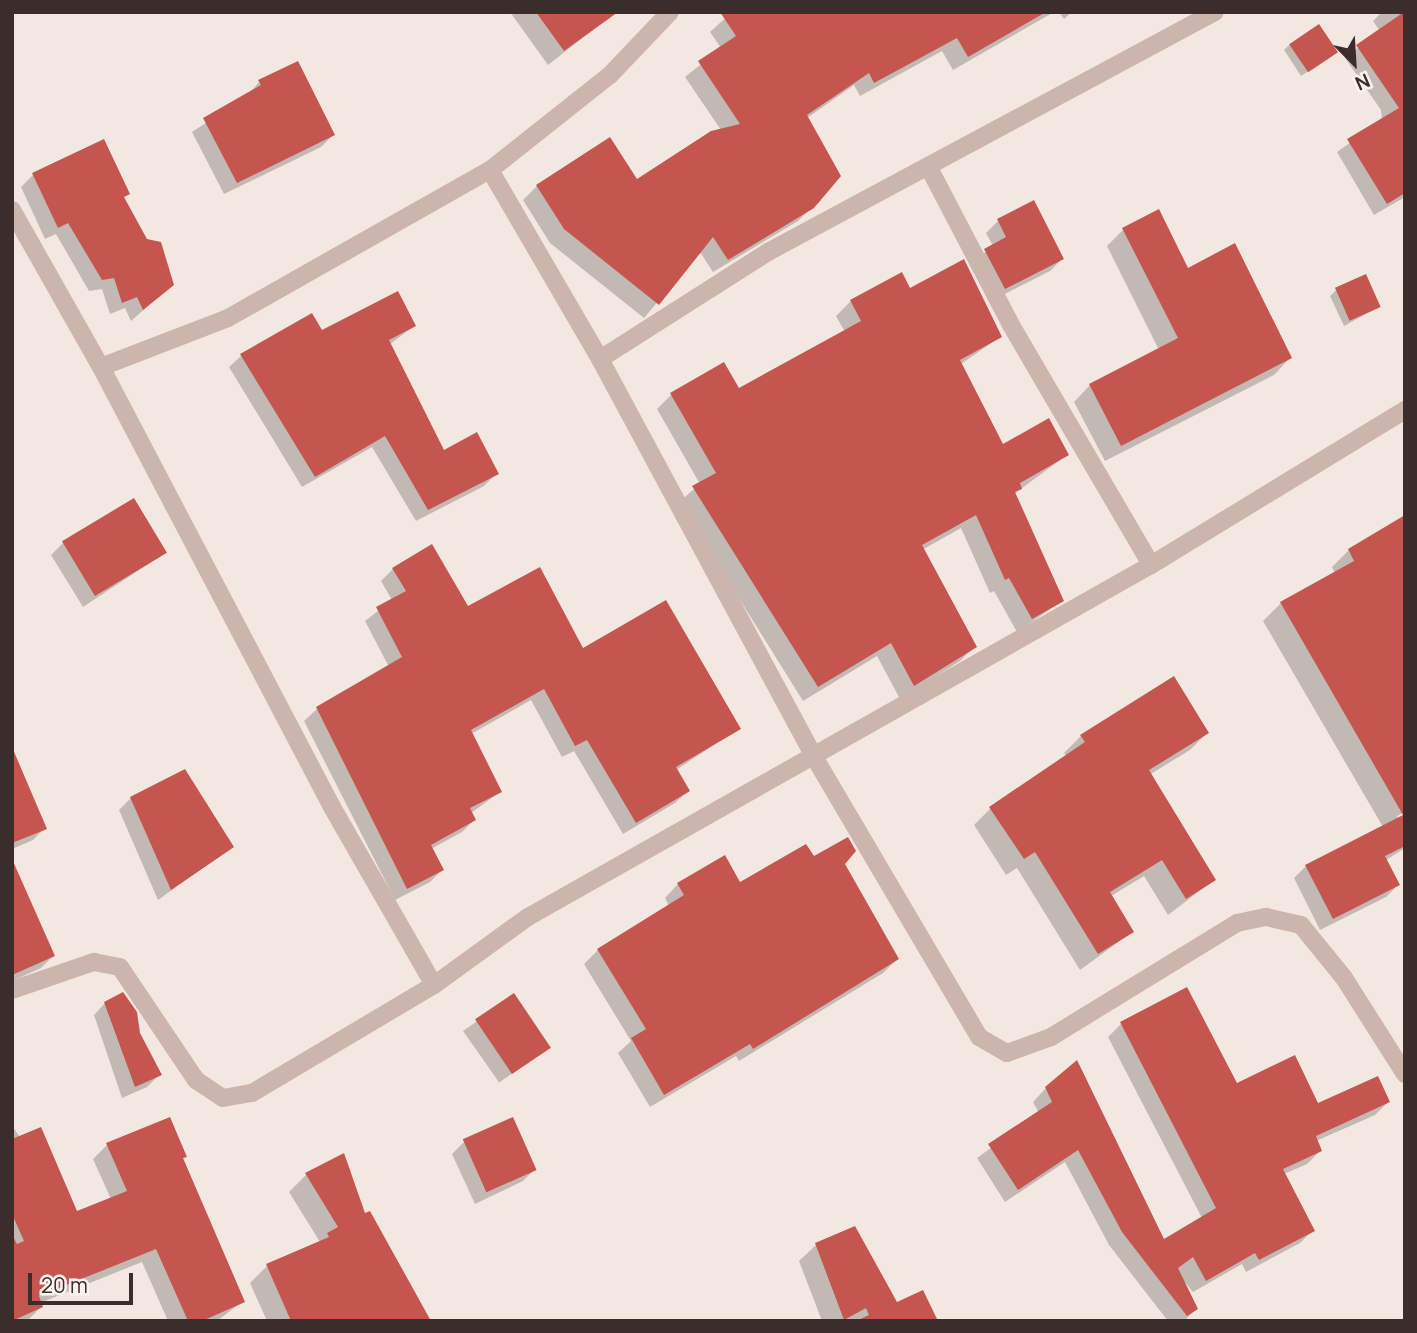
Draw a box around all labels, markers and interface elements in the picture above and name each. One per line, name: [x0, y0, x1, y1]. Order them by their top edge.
north arrow: [1319, 28, 1389, 98]
text: N: [1351, 68, 1374, 97]
scale bar: [32, 1260, 136, 1304]
text: 20 m: [41, 1271, 88, 1299]

